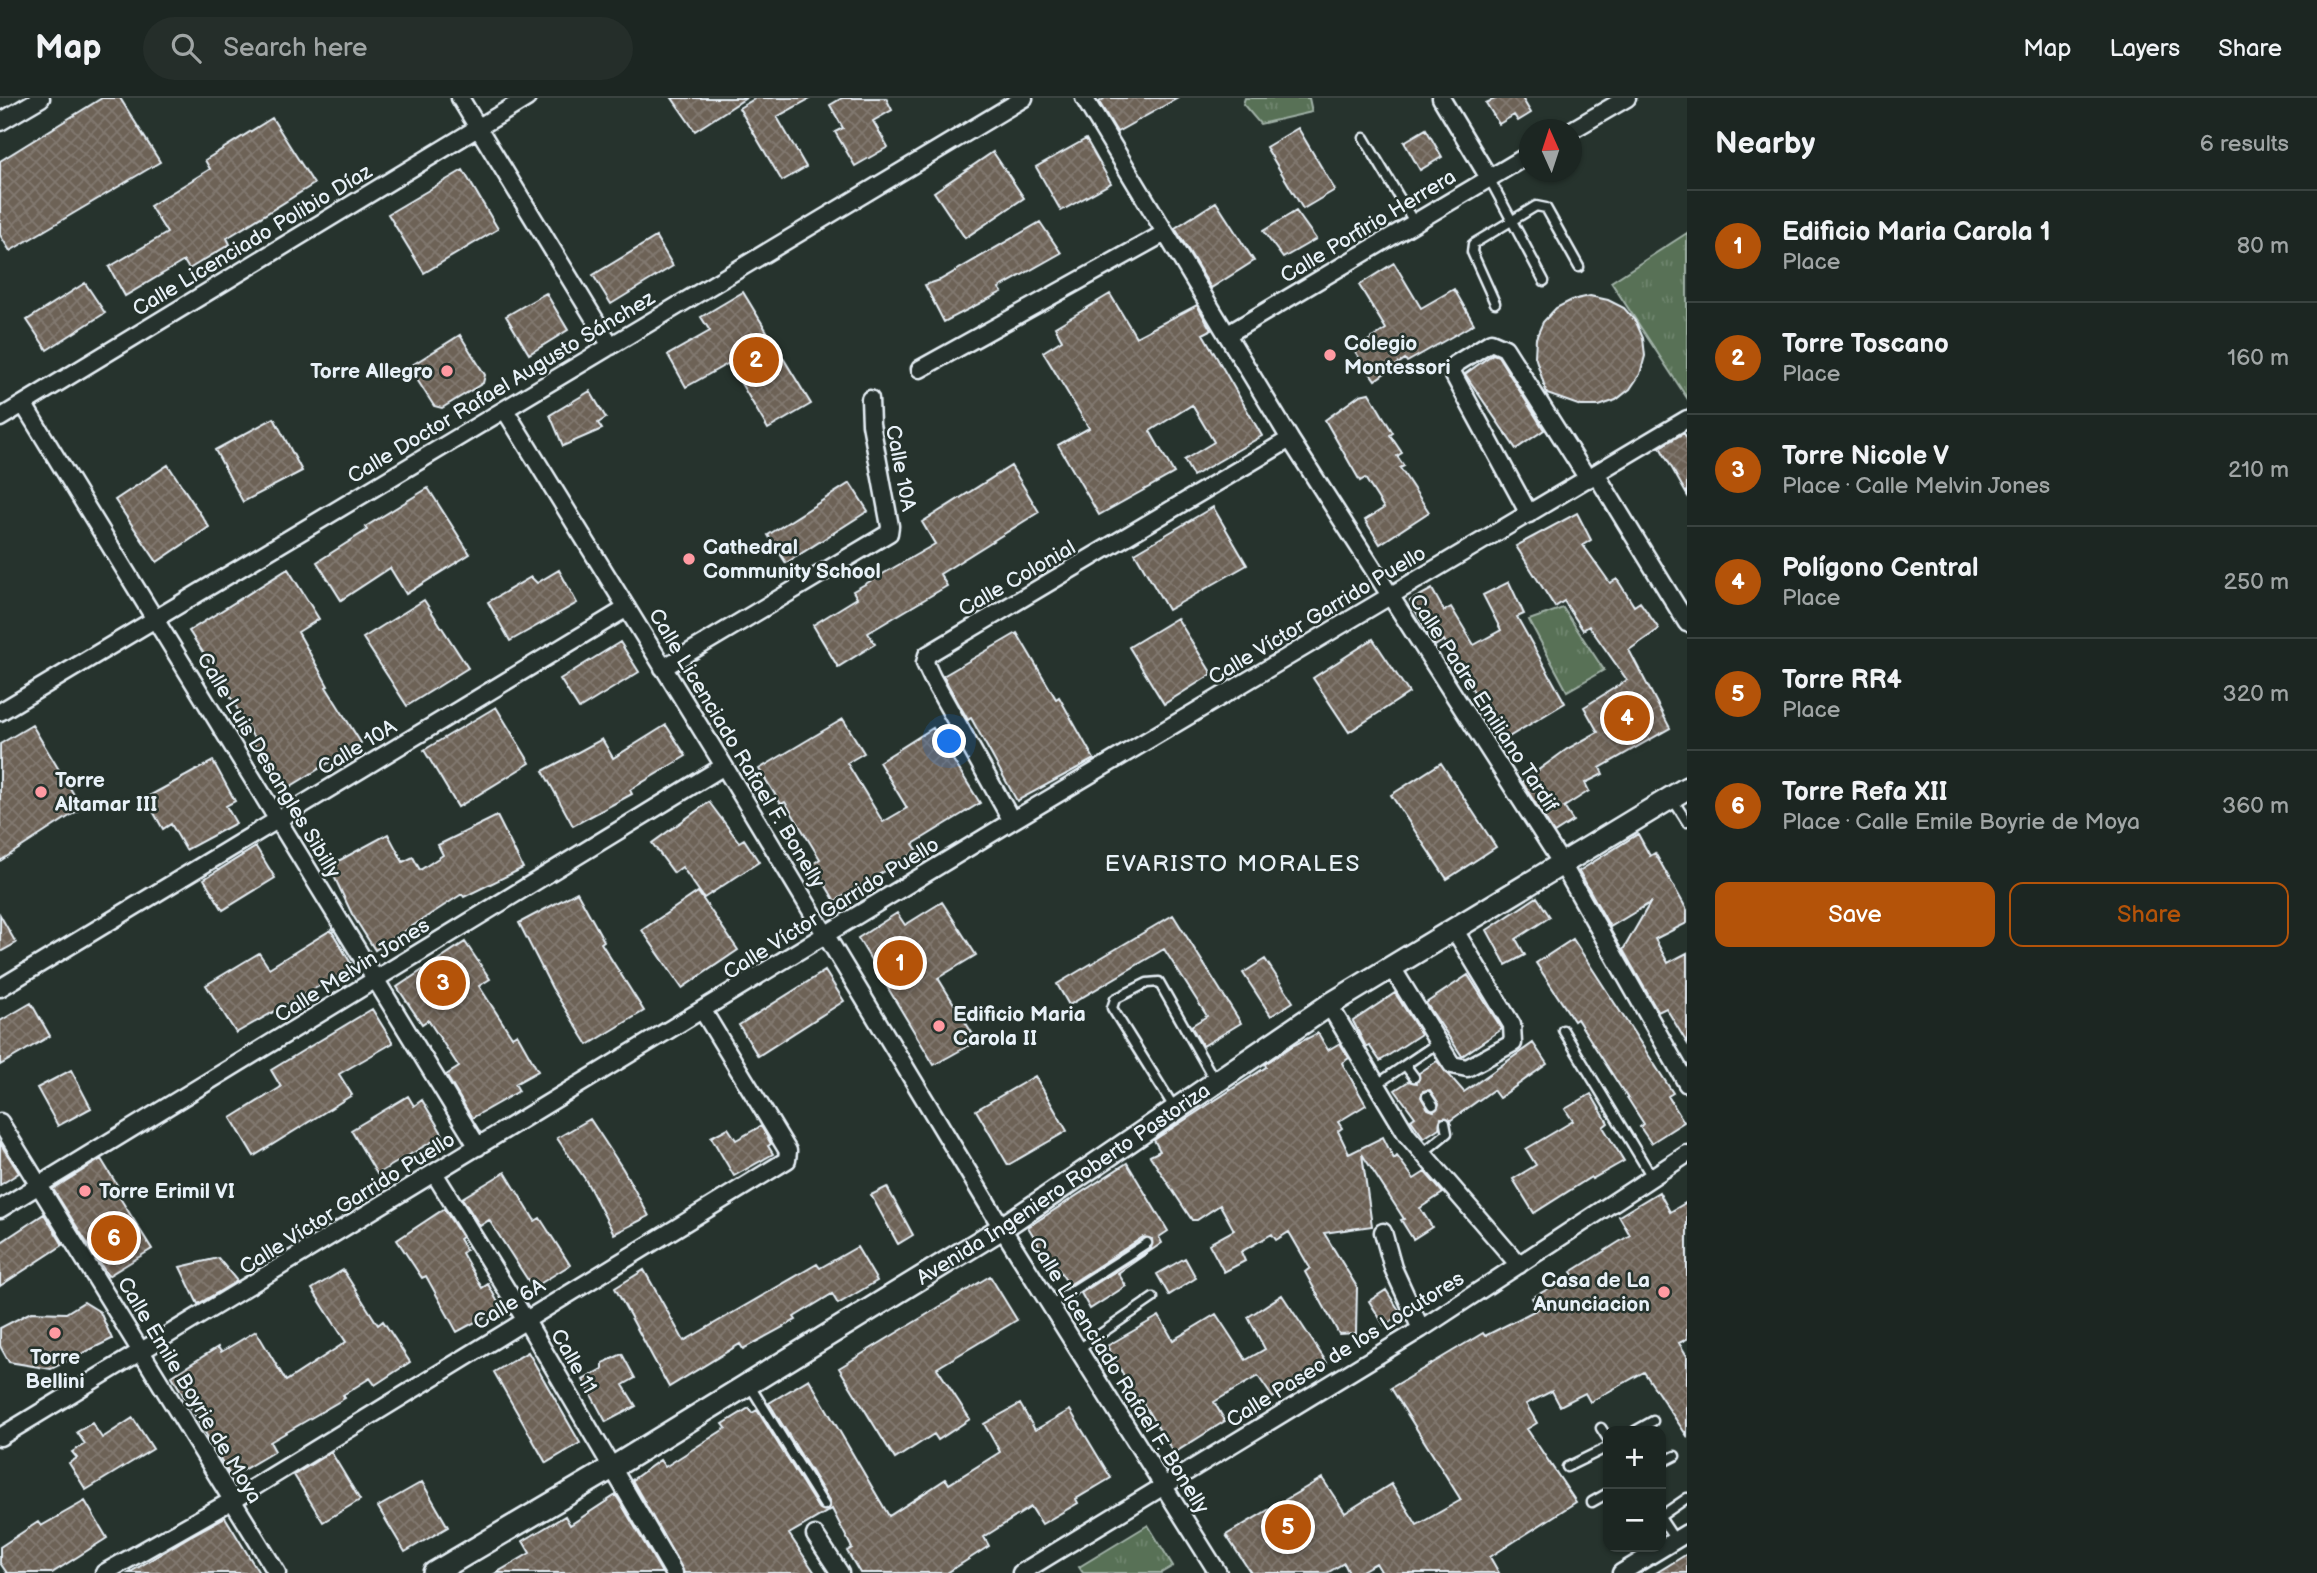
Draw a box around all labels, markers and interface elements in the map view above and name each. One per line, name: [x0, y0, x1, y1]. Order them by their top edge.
search box: [143, 17, 633, 80]
text: Map: [35, 28, 101, 68]
icon: search: [167, 29, 205, 67]
text: Search here: [223, 33, 367, 64]
text: Map: [2023, 34, 2071, 63]
text: Layers: [2109, 34, 2180, 63]
text: Share: [2218, 34, 2282, 63]
north arrow: [1519, 119, 1582, 182]
text: Nearby: [1715, 126, 1815, 162]
text: 6 results: [2200, 130, 2289, 158]
street label: Calle Licenciado Polibio Díaz: [128, 158, 377, 322]
street label: Calle Porfirio Herrera: [1276, 164, 1461, 289]
text: Edificio Maria Carola 1: [1782, 217, 2051, 248]
text: 1: [1733, 232, 1743, 260]
text: 80 m: [2237, 232, 2289, 260]
text: Place: [1782, 248, 1840, 276]
street label: Calle Doctor Rafael Augusto Sánchez: [343, 285, 660, 489]
text: Torre Toscano: [1782, 329, 1949, 360]
place label: Colegio Montessori: [1344, 331, 1451, 380]
pin: 2: [733, 334, 779, 386]
text: 2: [1731, 344, 1745, 372]
text: 160 m: [2227, 344, 2289, 372]
marker: Colegio Montessori: [1322, 347, 1338, 363]
place label: Torre Allegro: [310, 359, 433, 384]
text: Place: [1782, 360, 1840, 388]
marker: Torre Allegro: [439, 363, 455, 379]
street label: Calle 10A: [880, 423, 921, 514]
text: Torre Nicole V: [1782, 441, 1949, 472]
text: 3: [1731, 456, 1745, 484]
text: 210 m: [2228, 456, 2289, 484]
text: Place · Calle Melvin Jones: [1782, 472, 2050, 500]
place label: Cathedral Community School: [703, 535, 881, 584]
street label: Calle Colonial: [954, 535, 1080, 622]
street label: Calle Víctor Garrido Puello: [1204, 540, 1431, 690]
marker: Cathedral Community School: [681, 551, 697, 567]
text: Polígono Central: [1782, 553, 1979, 584]
text: 4: [1731, 568, 1745, 596]
text: 250 m: [2223, 568, 2289, 596]
text: Place: [1782, 584, 1840, 612]
street label: Calle Padre Emiliano Tardif: [1404, 590, 1564, 817]
street label: Calle Licenciado Rafael F. Bonelly: [643, 604, 830, 893]
street label: Calle Luis Desangles Sibilly: [191, 648, 346, 883]
text: Torre RR4: [1782, 665, 1902, 696]
text: 5: [1731, 680, 1745, 708]
text: 320 m: [2223, 680, 2289, 708]
pin: 4: [1604, 692, 1650, 744]
text: Place: [1782, 696, 1840, 724]
street label: Calle 10A: [313, 714, 401, 781]
your location: [932, 724, 966, 758]
place label: Torre Altamar III: [54, 768, 157, 817]
text: Torre Refa XII: [1782, 777, 1948, 808]
marker: Torre Altamar III: [33, 784, 49, 800]
text: 6: [1731, 792, 1745, 820]
text: 360 m: [2222, 792, 2289, 820]
text: Place · Calle Emile Boyrie de Moya: [1782, 808, 2140, 836]
street label: Calle Víctor Garrido Puello: [719, 832, 944, 985]
district label: EVARISTO MORALES: [1105, 850, 1361, 878]
button: Save: [1715, 882, 1995, 947]
button: Share: [2009, 882, 2289, 947]
street label: Calle Melvin Jones: [270, 913, 434, 1028]
pin: 1: [877, 937, 923, 989]
pin: 3: [420, 957, 466, 1009]
place label: Edificio Maria Carola II: [953, 1002, 1086, 1051]
marker: Edificio Maria Carola II: [931, 1018, 947, 1034]
street label: Avenida Ingeniero Roberto Pastoriza: [912, 1078, 1215, 1290]
street label: Calle Víctor Garrido Puello: [235, 1127, 460, 1280]
place label: Torre Erimil VI: [99, 1179, 235, 1204]
marker: Torre Erimil VI: [77, 1183, 93, 1199]
pin: 6: [91, 1212, 137, 1264]
street label: Calle Licenciado Rafael F. Bonelly: [1023, 1232, 1215, 1519]
street label: Calle Paseo de los Locutores: [1222, 1266, 1469, 1433]
place label: Casa de La Anunciacion: [1532, 1268, 1650, 1317]
street label: Calle Emile Boyrie de Moya: [112, 1272, 267, 1508]
street label: Calle 6A: [469, 1273, 550, 1336]
marker: Casa de La Anunciacion: [1656, 1284, 1672, 1300]
marker: Torre Bellini: [47, 1325, 63, 1341]
street label: Calle 11: [545, 1325, 602, 1398]
place label: Torre Bellini: [25, 1345, 85, 1394]
map controls: [1603, 1426, 1666, 1552]
button: +: [1603, 1426, 1666, 1489]
button: −: [1603, 1489, 1666, 1552]
pin: 5: [1265, 1501, 1311, 1553]

